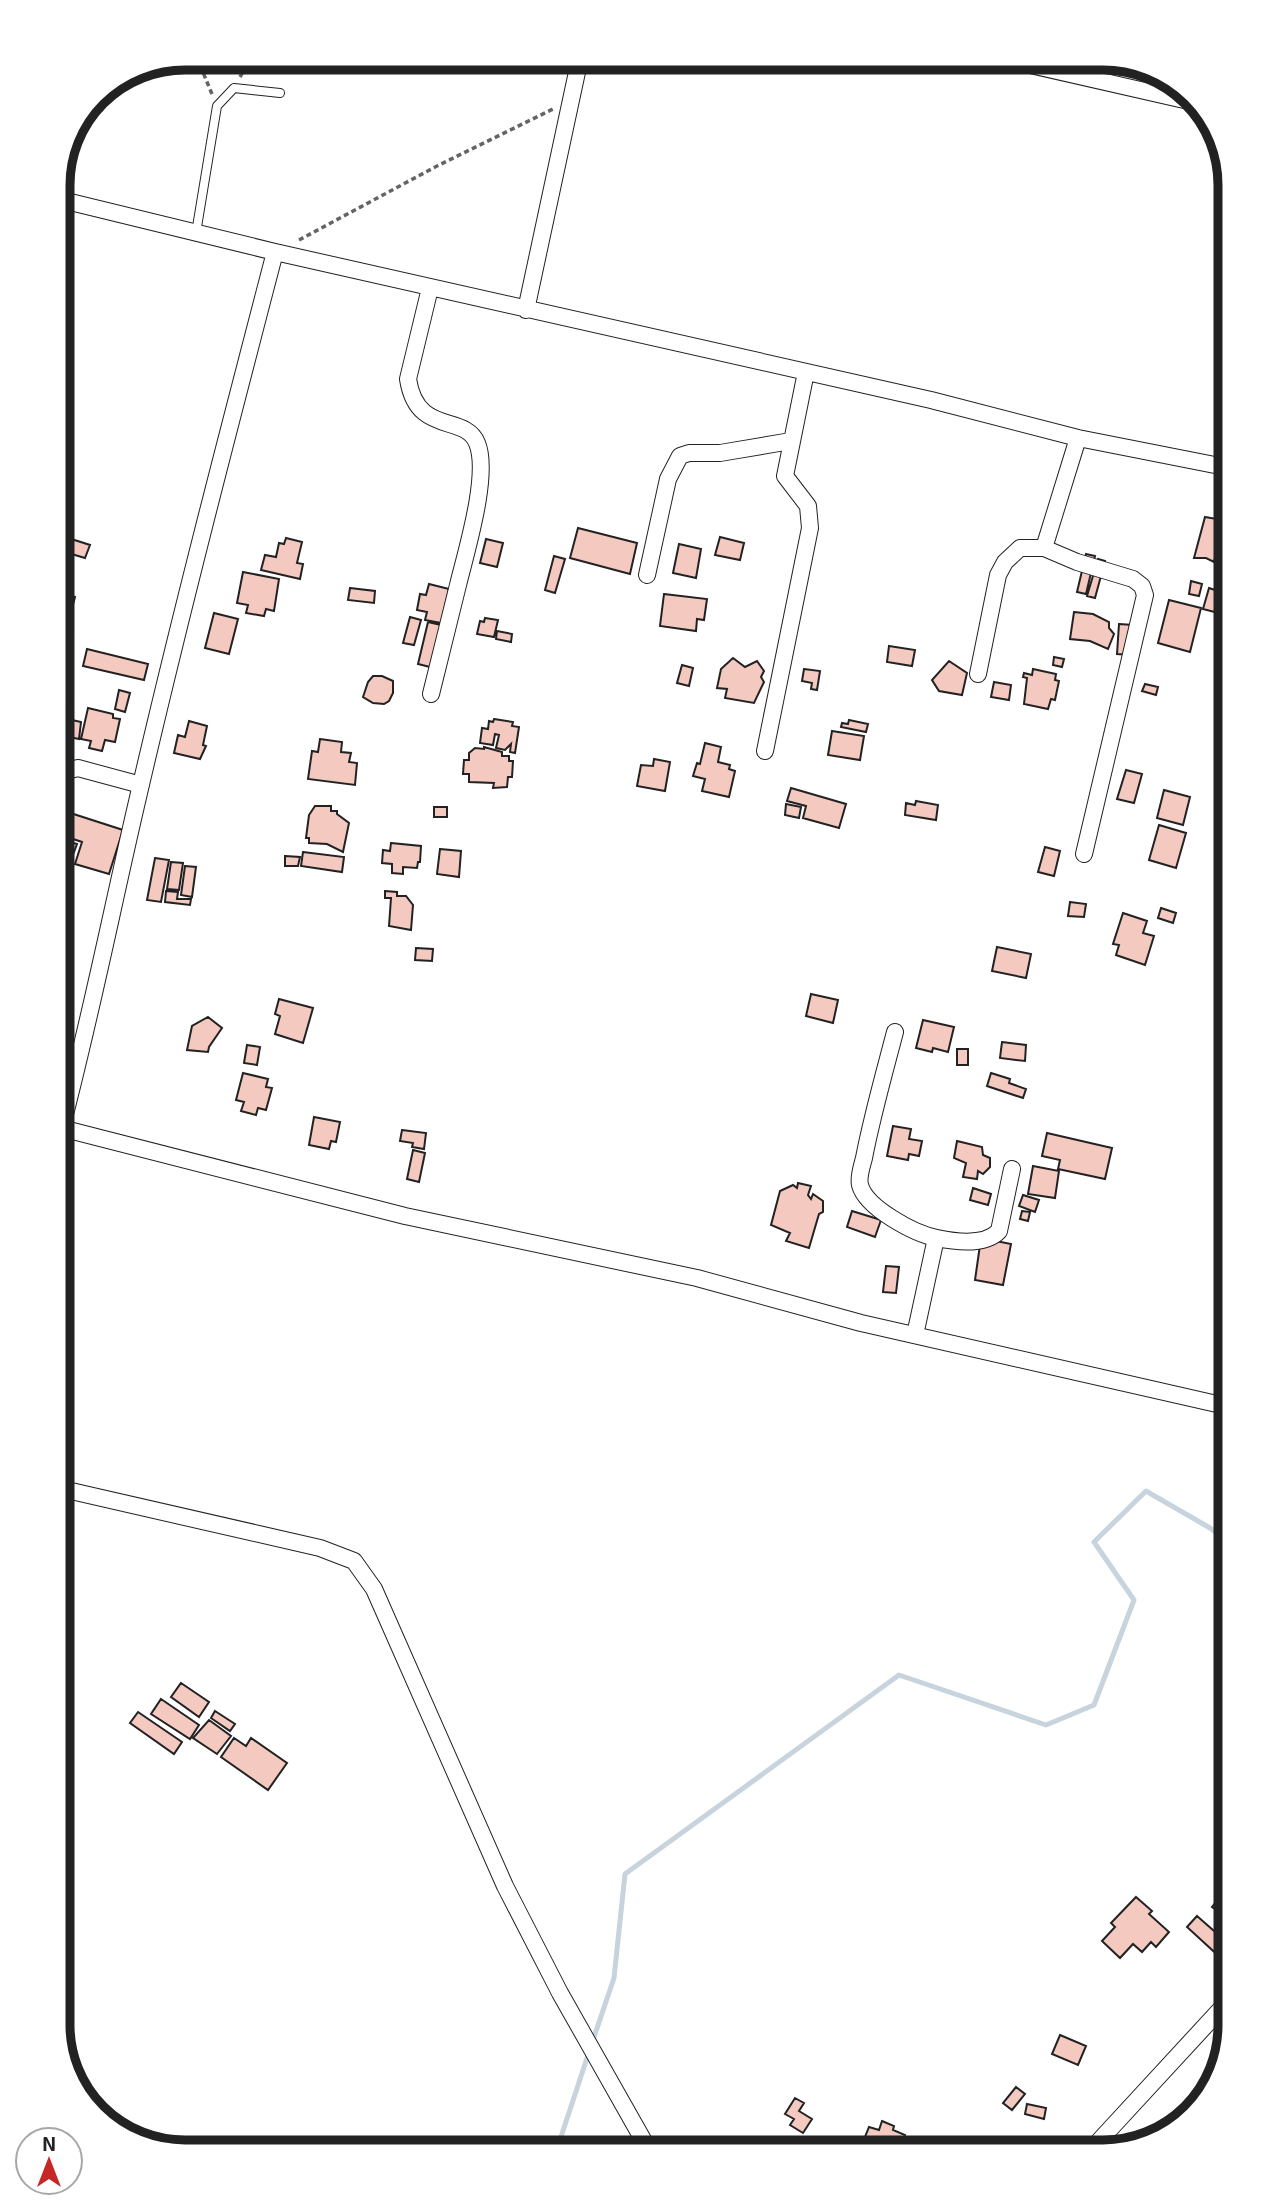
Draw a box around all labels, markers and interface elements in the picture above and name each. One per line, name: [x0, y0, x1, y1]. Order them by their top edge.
north arrow: [14, 2126, 84, 2196]
text: N: [42, 2132, 56, 2155]

